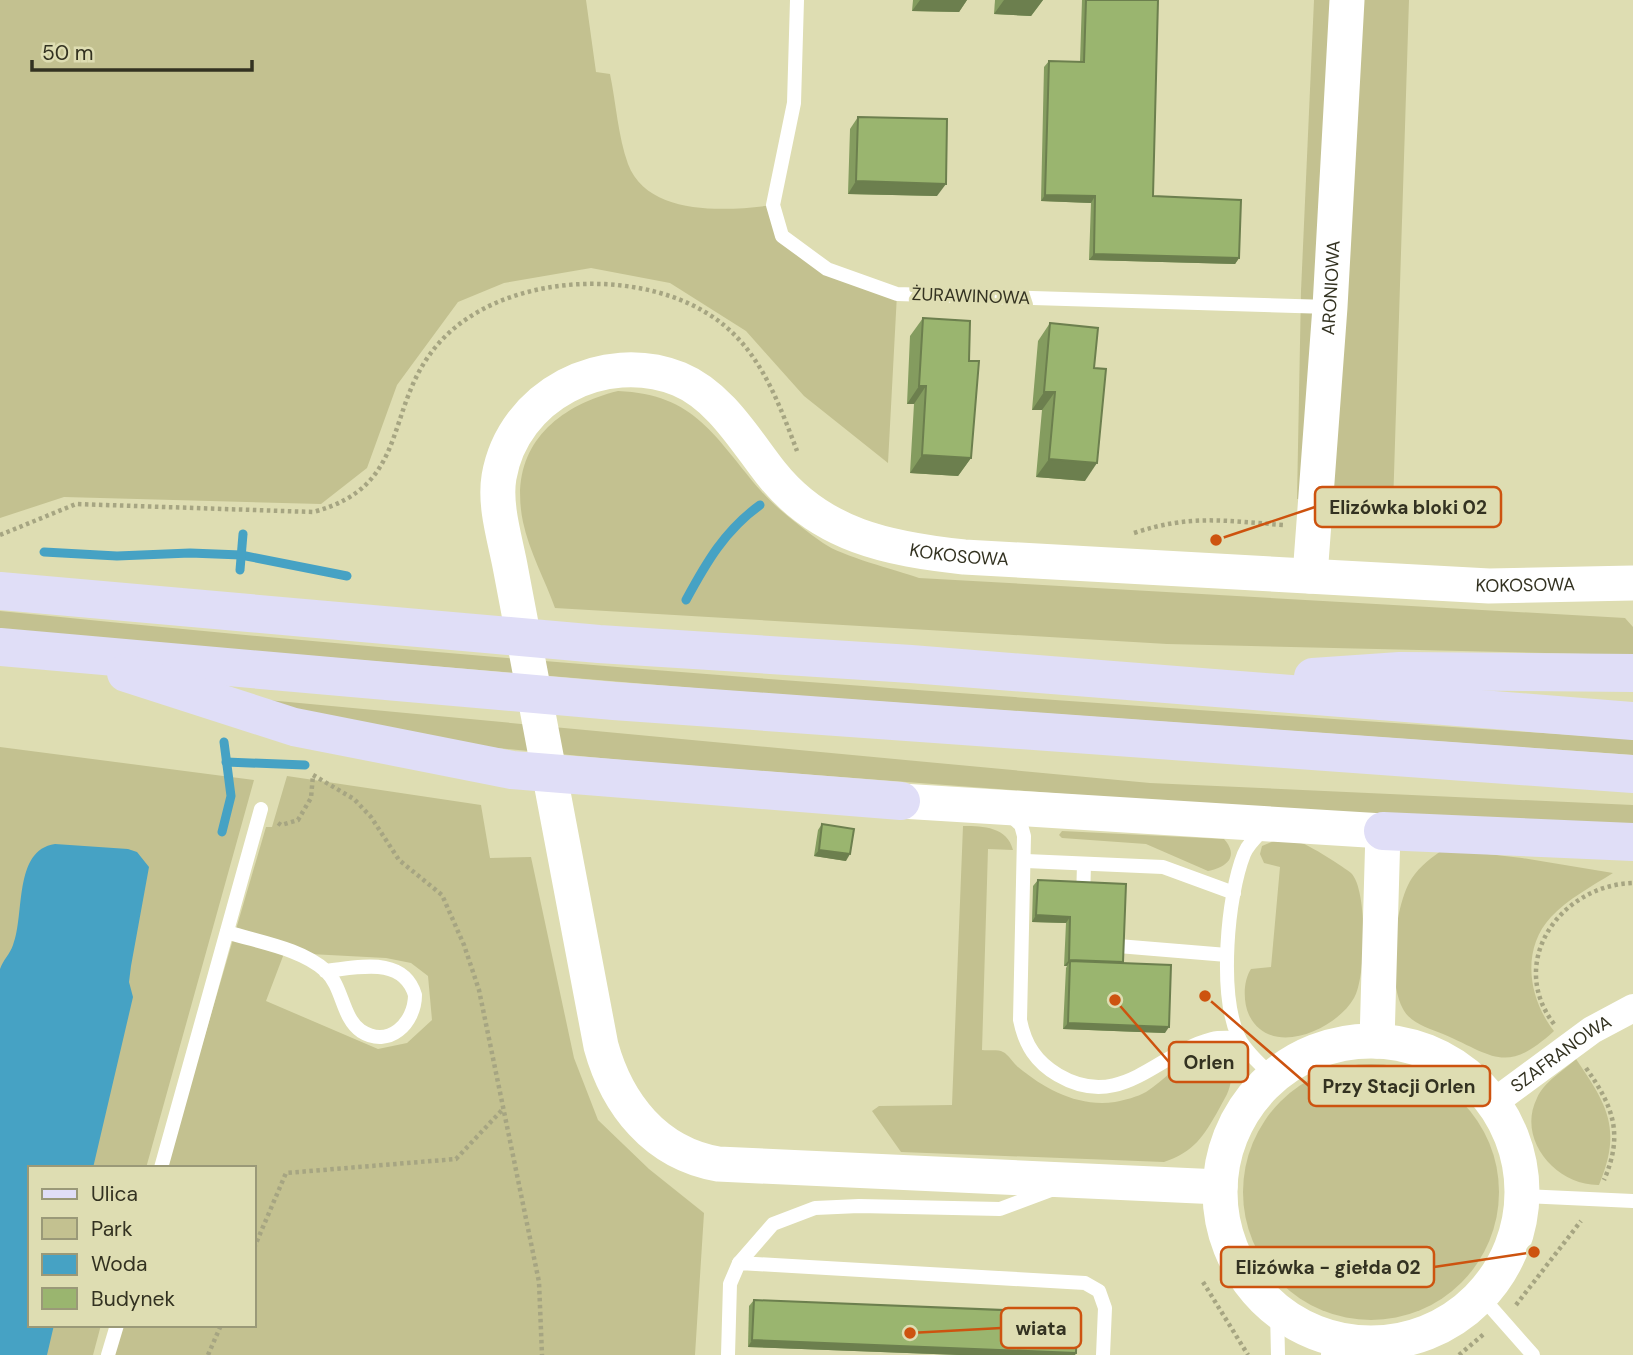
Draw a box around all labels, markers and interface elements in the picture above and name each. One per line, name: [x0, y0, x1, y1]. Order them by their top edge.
scale bar: [32, 28, 252, 72]
text: 50 m: [42, 39, 93, 67]
street label: ARONIOWA: [1316, 240, 1346, 336]
street label: ŻURAWINOWA: [911, 282, 1031, 310]
callout: Elizówka bloki 02: [1315, 487, 1501, 527]
text: Elizówka bloki 02: [1329, 495, 1487, 520]
street label: KOKOSOWA: [908, 538, 1009, 571]
street label: KOKOSOWA: [1475, 572, 1575, 598]
street label: SZAFRANOWA: [1506, 1010, 1616, 1098]
callout: Orlen: [1169, 1042, 1248, 1082]
text: Orlen: [1184, 1050, 1234, 1075]
callout: Przy Stacji Orlen: [1309, 1066, 1490, 1106]
text: Przy Stacji Orlen: [1323, 1074, 1475, 1099]
legend: [28, 1166, 256, 1327]
text: Ulica: [91, 1180, 138, 1208]
text: Park: [91, 1215, 133, 1243]
callout: Elizówka - giełda 02: [1221, 1247, 1434, 1287]
text: Woda: [91, 1250, 147, 1278]
text: Elizówka - giełda 02: [1235, 1255, 1421, 1280]
text: Budynek: [91, 1285, 176, 1313]
callout: wiata: [1001, 1308, 1081, 1348]
text: wiata: [1015, 1316, 1067, 1341]

